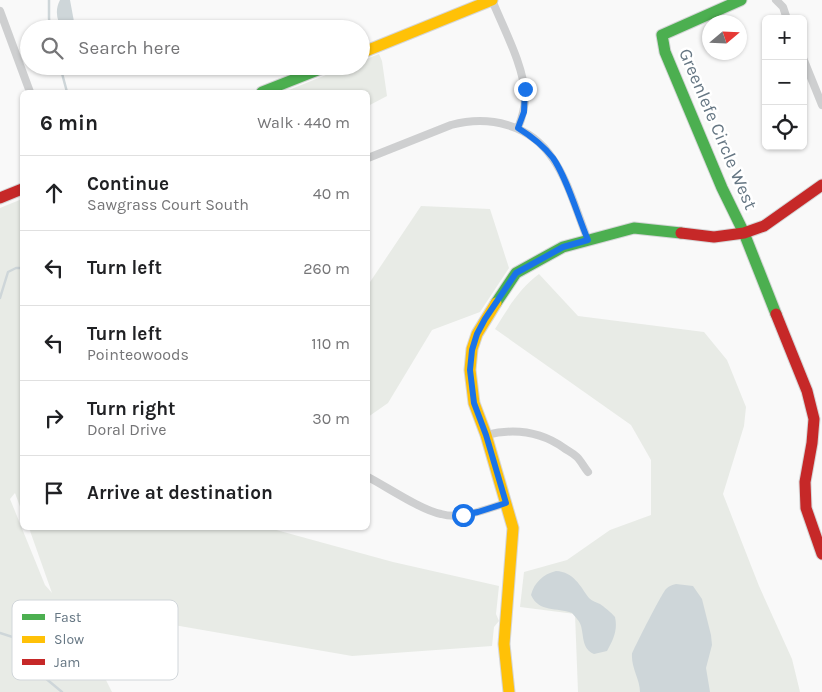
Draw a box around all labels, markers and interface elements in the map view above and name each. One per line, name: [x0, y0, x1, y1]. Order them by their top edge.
north arrow: [702, 15, 747, 60]
map controls: [762, 15, 807, 150]
button: +: [762, 15, 807, 60]
search box: [20, 20, 370, 75]
icon: search: [38, 34, 66, 62]
text: Search here: [78, 37, 180, 59]
street label: Greenlefe Circle West: [674, 45, 762, 213]
button: −: [762, 60, 807, 105]
route end: [514, 78, 537, 101]
button: locate: [762, 105, 807, 150]
text: 6 min: [40, 111, 98, 135]
text: Walk · 440 m: [257, 113, 350, 132]
text: Continue: [87, 173, 169, 195]
icon: ahead: [40, 179, 68, 207]
text: 40 m: [313, 184, 350, 203]
text: Sawgrass Court South: [87, 195, 249, 214]
icon: left: [40, 254, 68, 282]
text: Turn left: [87, 257, 162, 279]
text: 260 m: [303, 259, 350, 278]
text: Turn left: [87, 323, 162, 345]
icon: left: [40, 329, 68, 357]
text: 110 m: [311, 334, 350, 353]
text: Pointeowoods: [87, 345, 189, 364]
text: Turn right: [87, 398, 176, 420]
icon: right: [40, 404, 68, 432]
text: 30 m: [312, 409, 350, 428]
text: Doral Drive: [87, 420, 167, 439]
icon: arrive: [40, 479, 68, 507]
text: Arrive at destination: [87, 482, 273, 504]
route start: [452, 504, 475, 527]
legend: [12, 600, 178, 680]
text: Fast: [54, 609, 81, 626]
text: Slow: [54, 631, 84, 648]
text: Jam: [54, 654, 80, 671]

